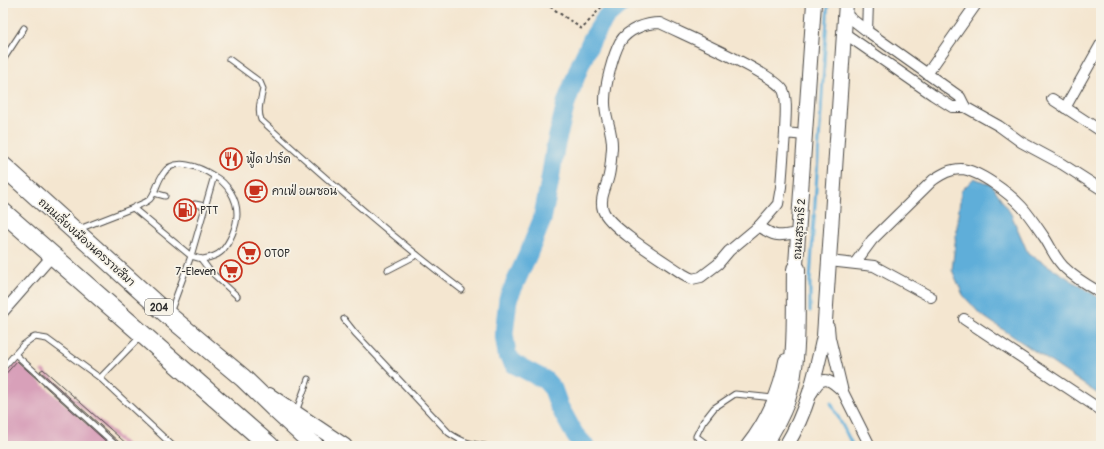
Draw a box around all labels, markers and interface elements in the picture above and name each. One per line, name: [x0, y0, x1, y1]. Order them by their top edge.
restaurant icon: ฟู้ด ปาร์ค: [218, 146, 244, 172]
place label: ฟู้ด ปาร์ค: [246, 151, 291, 168]
cafe icon: คาเฟ่ อเมซอน: [243, 178, 269, 204]
place label: คาเฟ่ อเมซอน: [272, 183, 338, 198]
street label: ถนนเลี่ยงเมืองนครราชสีมา: [36, 192, 141, 289]
fuel station icon: PTT: [172, 197, 198, 223]
street label: ถนนสุรนารี 2: [790, 198, 810, 260]
place label: PTT: [200, 204, 218, 217]
supermarket icon: OTOP: [236, 240, 262, 266]
place label: OTOP: [264, 247, 290, 260]
supermarket icon: 7-Eleven: [218, 258, 244, 284]
place label: 7-Eleven: [175, 265, 216, 278]
road number: 204: [145, 299, 173, 315]

